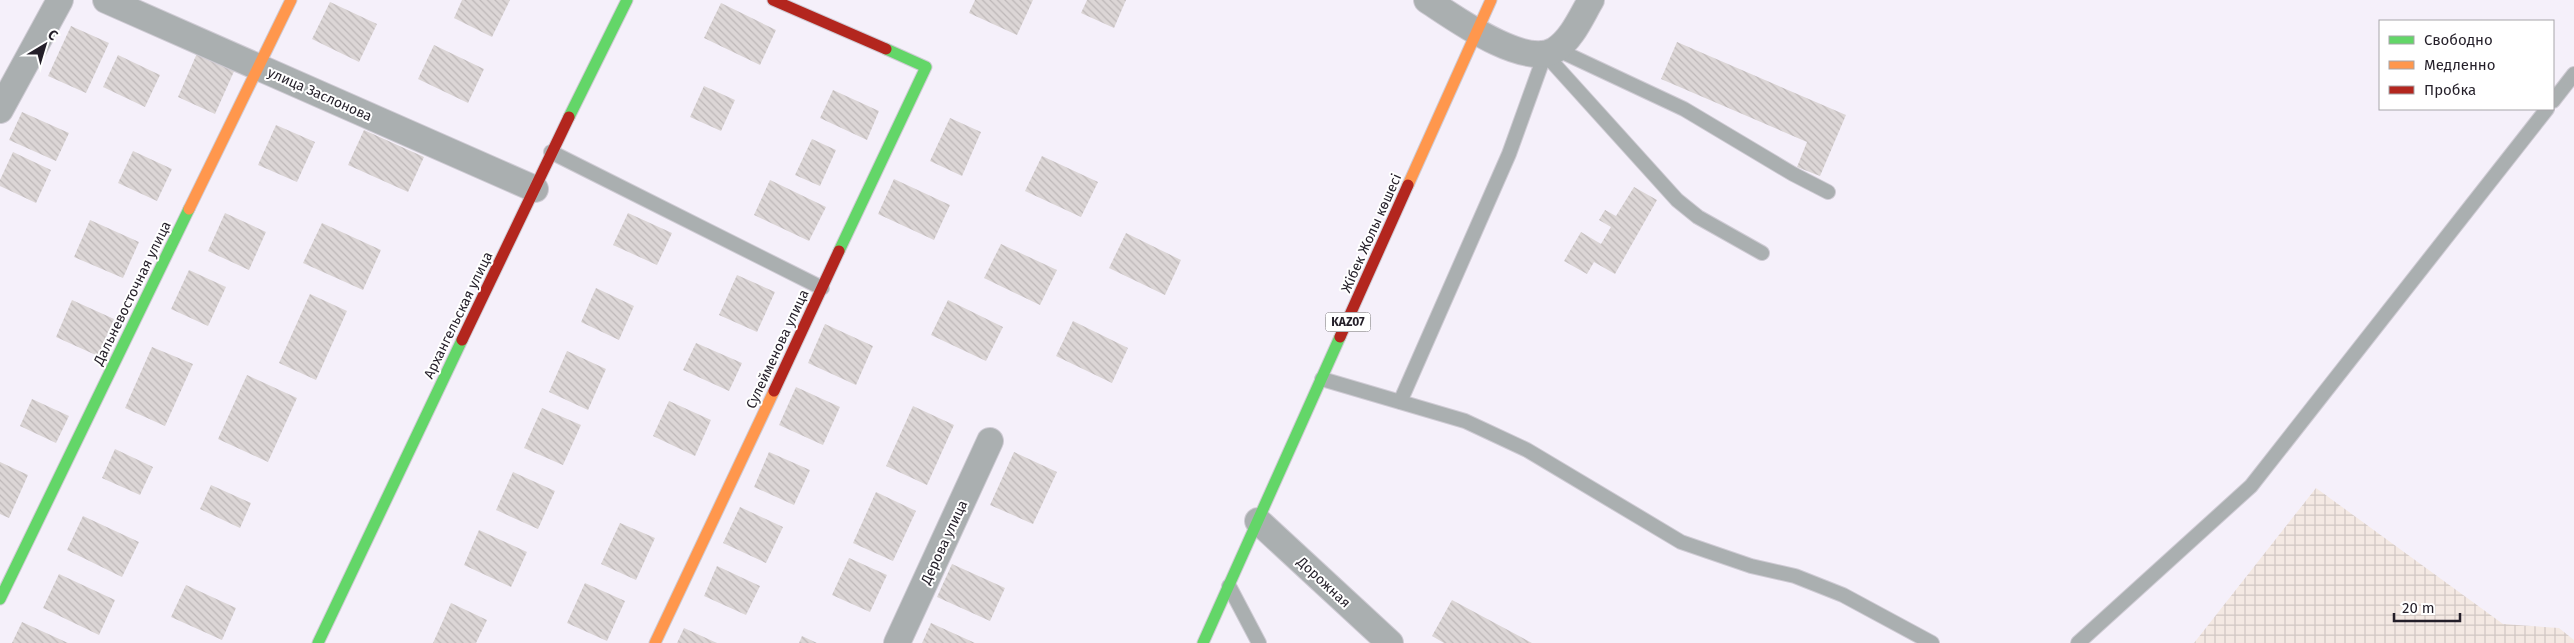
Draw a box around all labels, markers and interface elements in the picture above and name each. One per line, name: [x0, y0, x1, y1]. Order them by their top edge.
north arrow: [20, 20, 70, 70]
legend: [2379, 20, 2554, 110]
text: С: [44, 26, 61, 44]
text: Свободно: [2424, 31, 2493, 49]
text: Медленно: [2424, 56, 2496, 74]
street label: улица Заслонова: [265, 64, 375, 125]
text: Пробка: [2424, 81, 2476, 99]
street label: Жібек Жолы көшесі: [1338, 171, 1405, 295]
street label: Дальневосточная улица: [90, 218, 175, 369]
street label: Архангельская улица: [420, 249, 497, 381]
street label: Сулейменова улица: [742, 287, 813, 412]
road number: KAZ07: [1326, 313, 1370, 332]
street label: Дерова улица: [917, 497, 971, 588]
street label: Дорожная: [1293, 553, 1354, 611]
scale bar: [2394, 590, 2460, 622]
text: 20 m: [2402, 599, 2435, 617]

